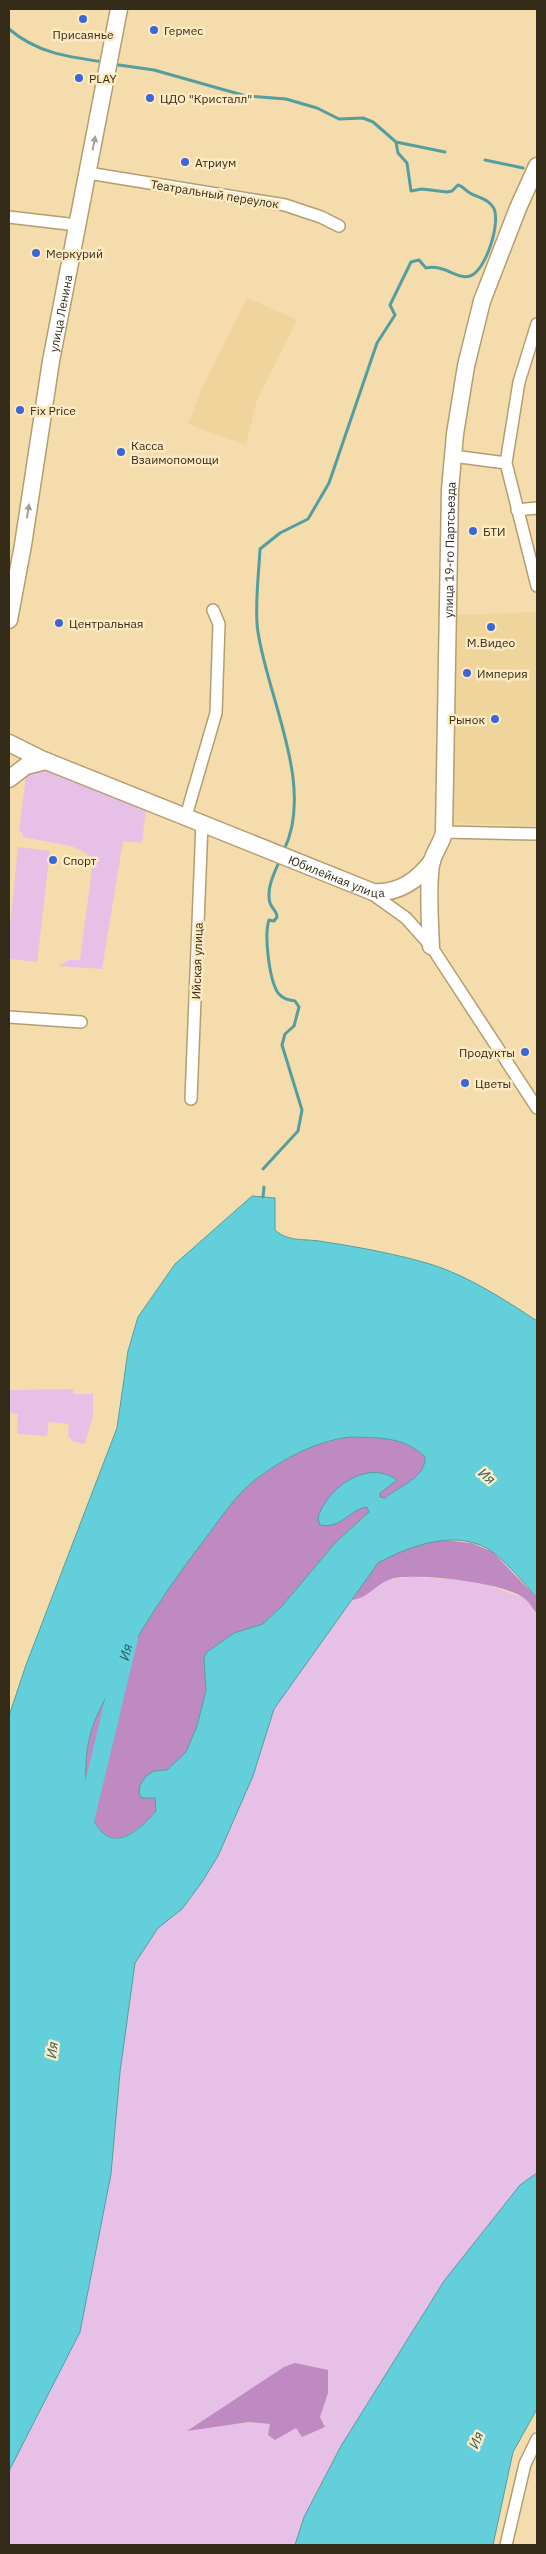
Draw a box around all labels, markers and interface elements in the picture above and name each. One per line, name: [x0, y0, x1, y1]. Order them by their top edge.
marker: Присаянье: [77, 13, 89, 25]
place label: Гермес: [164, 23, 203, 38]
marker: Гермес: [148, 24, 160, 36]
place label: Присаянье: [52, 27, 114, 42]
place label: PLAY: [89, 71, 117, 86]
marker: PLAY: [73, 72, 85, 84]
place label: ЦДО "Кристалл": [160, 91, 252, 106]
marker: ЦДО "Кристалл": [144, 92, 156, 104]
one-way arrow: [90, 135, 98, 150]
place label: Атриум: [195, 155, 236, 170]
marker: Атриум: [179, 156, 191, 168]
street label: Театральный переулок: [150, 176, 281, 212]
place label: Меркурий: [46, 246, 103, 261]
marker: Меркурий: [30, 247, 42, 259]
street label: улица Ленина: [45, 273, 75, 353]
place label: Fix Price: [30, 403, 76, 418]
marker: Fix Price: [14, 404, 26, 416]
place label: Касса Взаимопомощи: [131, 438, 219, 467]
marker: Касса Взаимопомощи: [115, 446, 127, 458]
street label: улица 19-го Партсъезда: [440, 480, 458, 618]
one-way arrow: [25, 503, 33, 519]
place label: БТИ: [483, 524, 506, 539]
marker: БТИ: [467, 525, 479, 537]
place label: Центральная: [69, 616, 143, 631]
marker: Центральная: [53, 617, 65, 629]
marker: М.Видео: [485, 621, 497, 633]
place label: М.Видео: [467, 635, 515, 650]
place label: Империя: [477, 666, 528, 681]
marker: Империя: [461, 667, 473, 679]
place label: Рынок: [449, 712, 485, 727]
marker: Рынок: [489, 713, 501, 725]
street label: Юбилейная улица: [286, 851, 386, 900]
place label: Спорт: [63, 853, 97, 868]
marker: Спорт: [47, 854, 59, 866]
street label: Ийская улица: [188, 922, 206, 1000]
place label: Продукты: [459, 1045, 515, 1060]
marker: Продукты: [519, 1046, 531, 1058]
place label: Цветы: [475, 1076, 511, 1091]
marker: Цветы: [459, 1077, 471, 1089]
water label: Ия: [475, 1464, 499, 1488]
water label: Ия: [115, 1642, 136, 1662]
water label: Ия: [42, 2041, 62, 2059]
water label: Ия: [464, 2429, 488, 2451]

